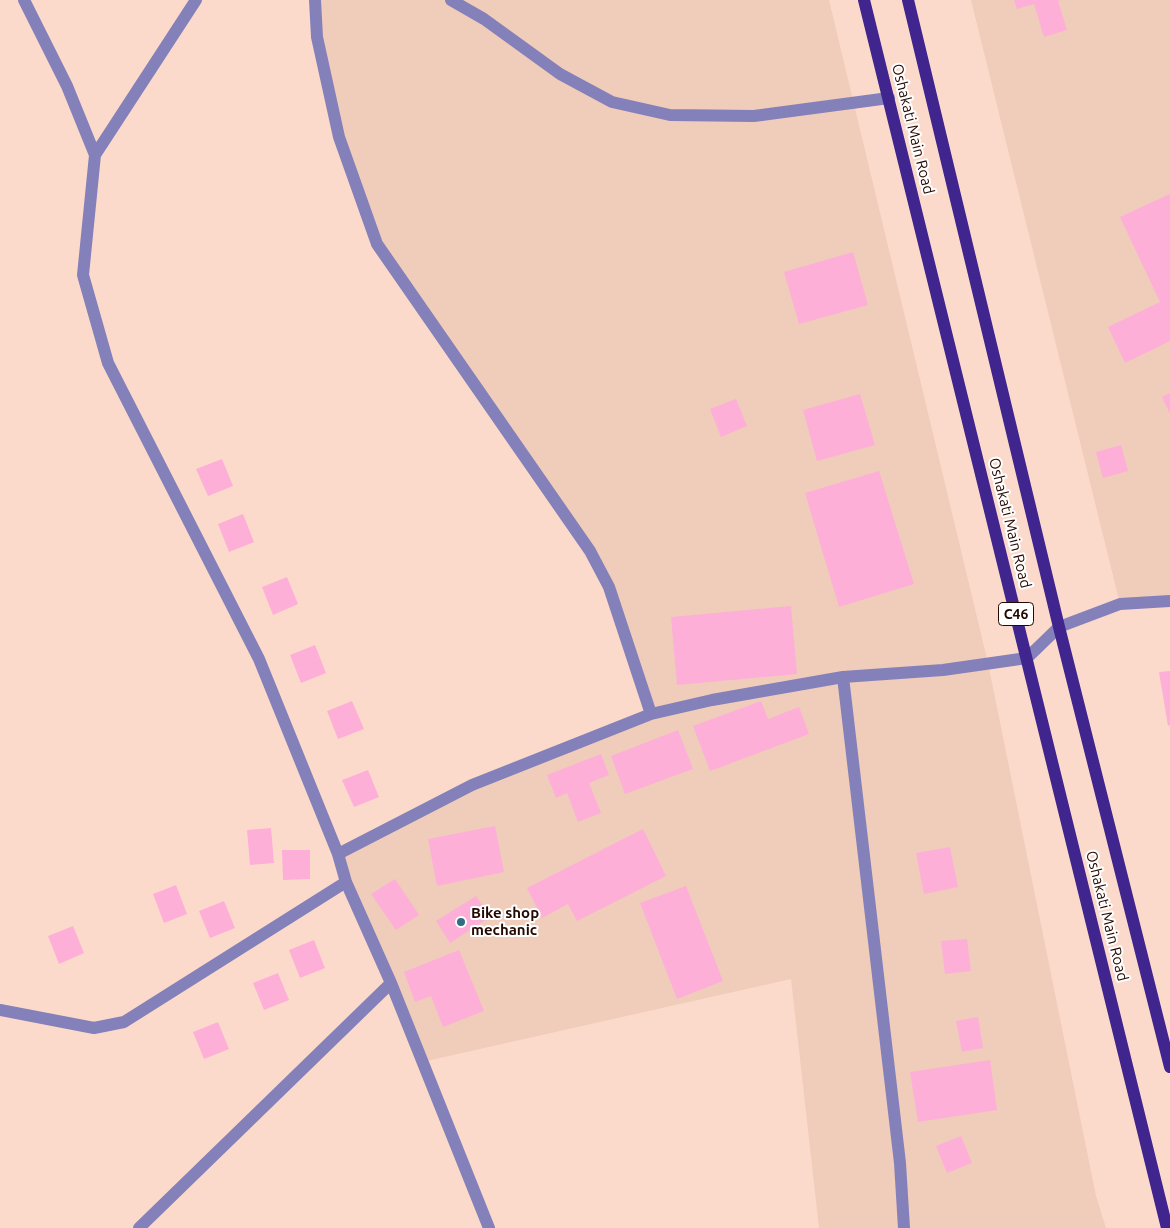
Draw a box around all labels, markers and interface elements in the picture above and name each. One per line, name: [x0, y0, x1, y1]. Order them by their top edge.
street label: Oshakati Main Road: [888, 62, 938, 196]
street label: Oshakati Main Road: [985, 456, 1035, 590]
road number: C46: [998, 602, 1034, 626]
street label: Oshakati Main Road: [1082, 849, 1132, 983]
place label: Bike shop mechanic: [471, 904, 539, 939]
marker: Bike shop mechanic: [455, 916, 467, 928]

